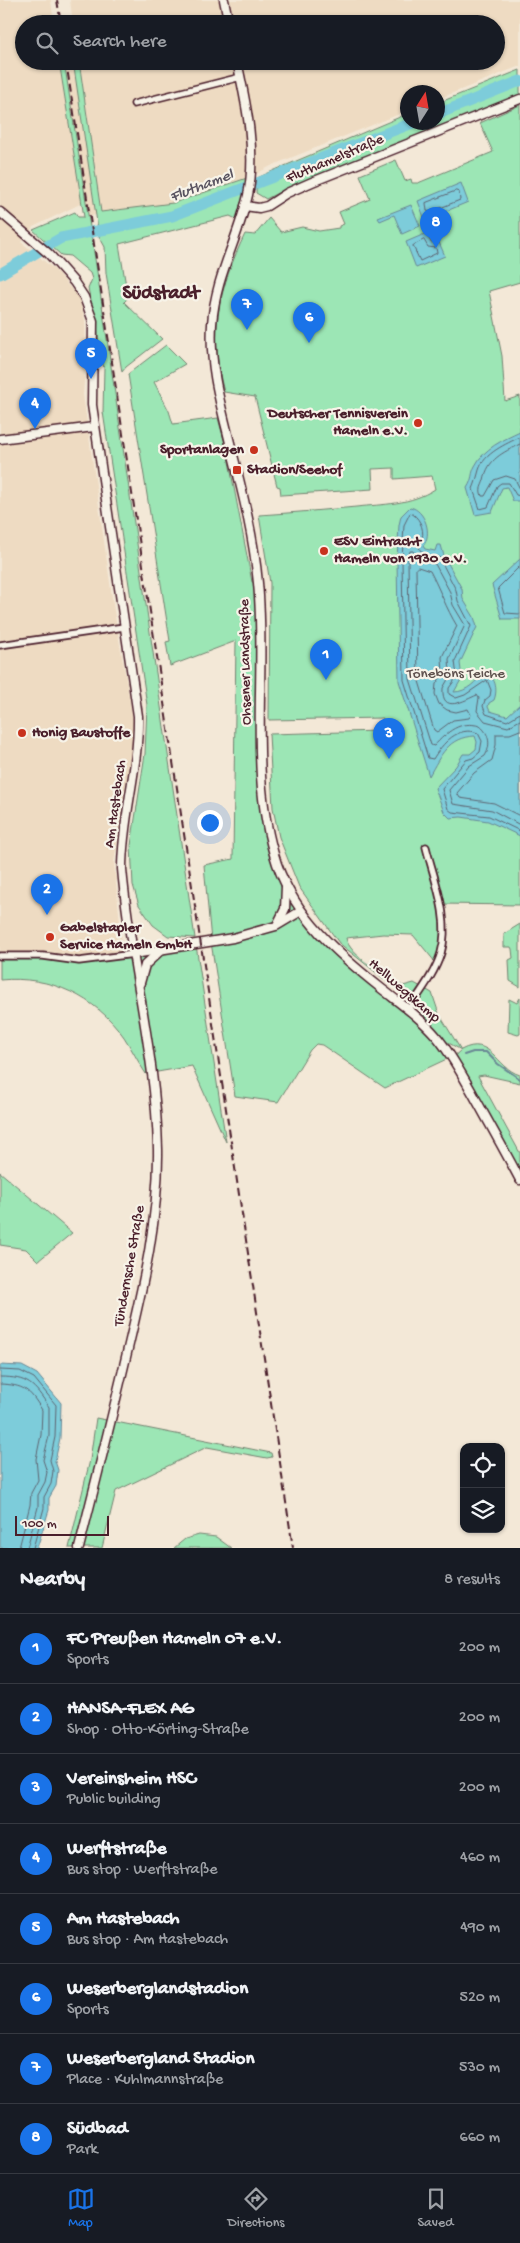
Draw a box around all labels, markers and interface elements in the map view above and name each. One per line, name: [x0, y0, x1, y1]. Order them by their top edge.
search box: [15, 15, 505, 70]
icon: search: [33, 29, 61, 57]
text: Search here: [73, 31, 167, 54]
north arrow: [400, 85, 445, 130]
street label: Fluthamelstraße: [283, 130, 387, 188]
water label: Fluthamel: [168, 166, 238, 208]
pin: 8: [420, 207, 452, 248]
district label: Südstadt: [123, 283, 201, 306]
pin: 7: [231, 289, 263, 330]
pin: 6: [293, 302, 325, 343]
pin: 5: [75, 338, 107, 379]
pin: 4: [19, 388, 51, 429]
place label: Deutscher Tennisverein Hameln e.V.: [266, 405, 409, 440]
marker: Deutscher Tennisverein Hameln e.V.: [412, 417, 424, 429]
place label: Sportanlagen: [160, 441, 245, 459]
marker: Sportanlagen: [248, 444, 260, 456]
place label: Stadion/Seehof: [247, 461, 343, 479]
marker: Stadion/Seehof: [231, 464, 243, 476]
place label: ESV Eintracht Hameln von 1930 e.V.: [334, 533, 467, 568]
marker: ESV Eintracht Hameln von 1930 e.V.: [318, 545, 330, 557]
street label: Ohsener Landstraße: [236, 599, 256, 725]
pin: 1: [310, 639, 342, 680]
park label: Töneböns Teiche: [406, 665, 505, 683]
pin: 3: [373, 718, 405, 759]
place label: Honig Baustoffe: [32, 724, 131, 742]
marker: Honig Baustoffe: [16, 727, 28, 739]
street label: Am Hastebach: [101, 759, 131, 849]
your location: [197, 810, 223, 836]
pin: 2: [31, 874, 63, 915]
place label: Gabelstapler Service Hameln GmbH: [60, 919, 193, 954]
marker: Gabelstapler Service Hameln GmbH: [44, 931, 56, 943]
street label: Hellwegskamp: [364, 955, 444, 1028]
street label: Tündernsche Straße: [110, 1204, 150, 1329]
map controls: [460, 1443, 505, 1533]
button: locate: [460, 1443, 505, 1488]
button: layers: [460, 1488, 505, 1533]
scale bar: [15, 1513, 109, 1536]
text: 100 m: [22, 1516, 57, 1533]
text: Nearby: [20, 1568, 85, 1593]
text: 8 results: [444, 1571, 500, 1590]
text: FC Preußen Hameln 07 e.V.: [67, 1628, 282, 1651]
text: 1: [33, 1639, 39, 1658]
text: 200 m: [459, 1639, 500, 1658]
text: Sports: [67, 1651, 109, 1670]
text: HANSA-FLEX AG: [67, 1698, 194, 1721]
text: 2: [32, 1709, 40, 1728]
text: 200 m: [459, 1709, 500, 1728]
text: Shop · Otto-Körting-Straße: [67, 1721, 249, 1740]
text: Vereinsheim HSC: [67, 1768, 196, 1791]
text: 3: [32, 1779, 40, 1798]
text: 200 m: [459, 1779, 500, 1798]
text: Public building: [67, 1791, 161, 1810]
text: Werftstraße: [67, 1838, 167, 1861]
text: 4: [32, 1849, 40, 1868]
text: 460 m: [460, 1849, 500, 1868]
text: Bus stop · Werftstraße: [67, 1861, 217, 1880]
text: Am Hastebach: [67, 1908, 179, 1931]
text: 5: [32, 1919, 40, 1938]
text: 490 m: [460, 1919, 500, 1938]
text: Bus stop · Am Hastebach: [67, 1931, 228, 1950]
text: Weserberglandstadion: [67, 1978, 248, 2001]
text: 6: [32, 1989, 40, 2008]
text: 520 m: [460, 1989, 500, 2008]
text: Sports: [67, 2001, 109, 2020]
text: Weserbergland Stadion: [67, 2048, 255, 2071]
text: 7: [32, 2059, 40, 2078]
text: 530 m: [459, 2059, 500, 2078]
text: Place · Kuhlmannstraße: [67, 2071, 223, 2090]
text: Südbad: [67, 2118, 128, 2141]
text: 8: [32, 2129, 40, 2148]
text: 660 m: [460, 2129, 500, 2148]
text: Park: [67, 2141, 98, 2160]
tab: Map: [67, 2185, 95, 2232]
tab: Directions: [228, 2185, 285, 2232]
tab: Saved: [418, 2185, 453, 2232]

